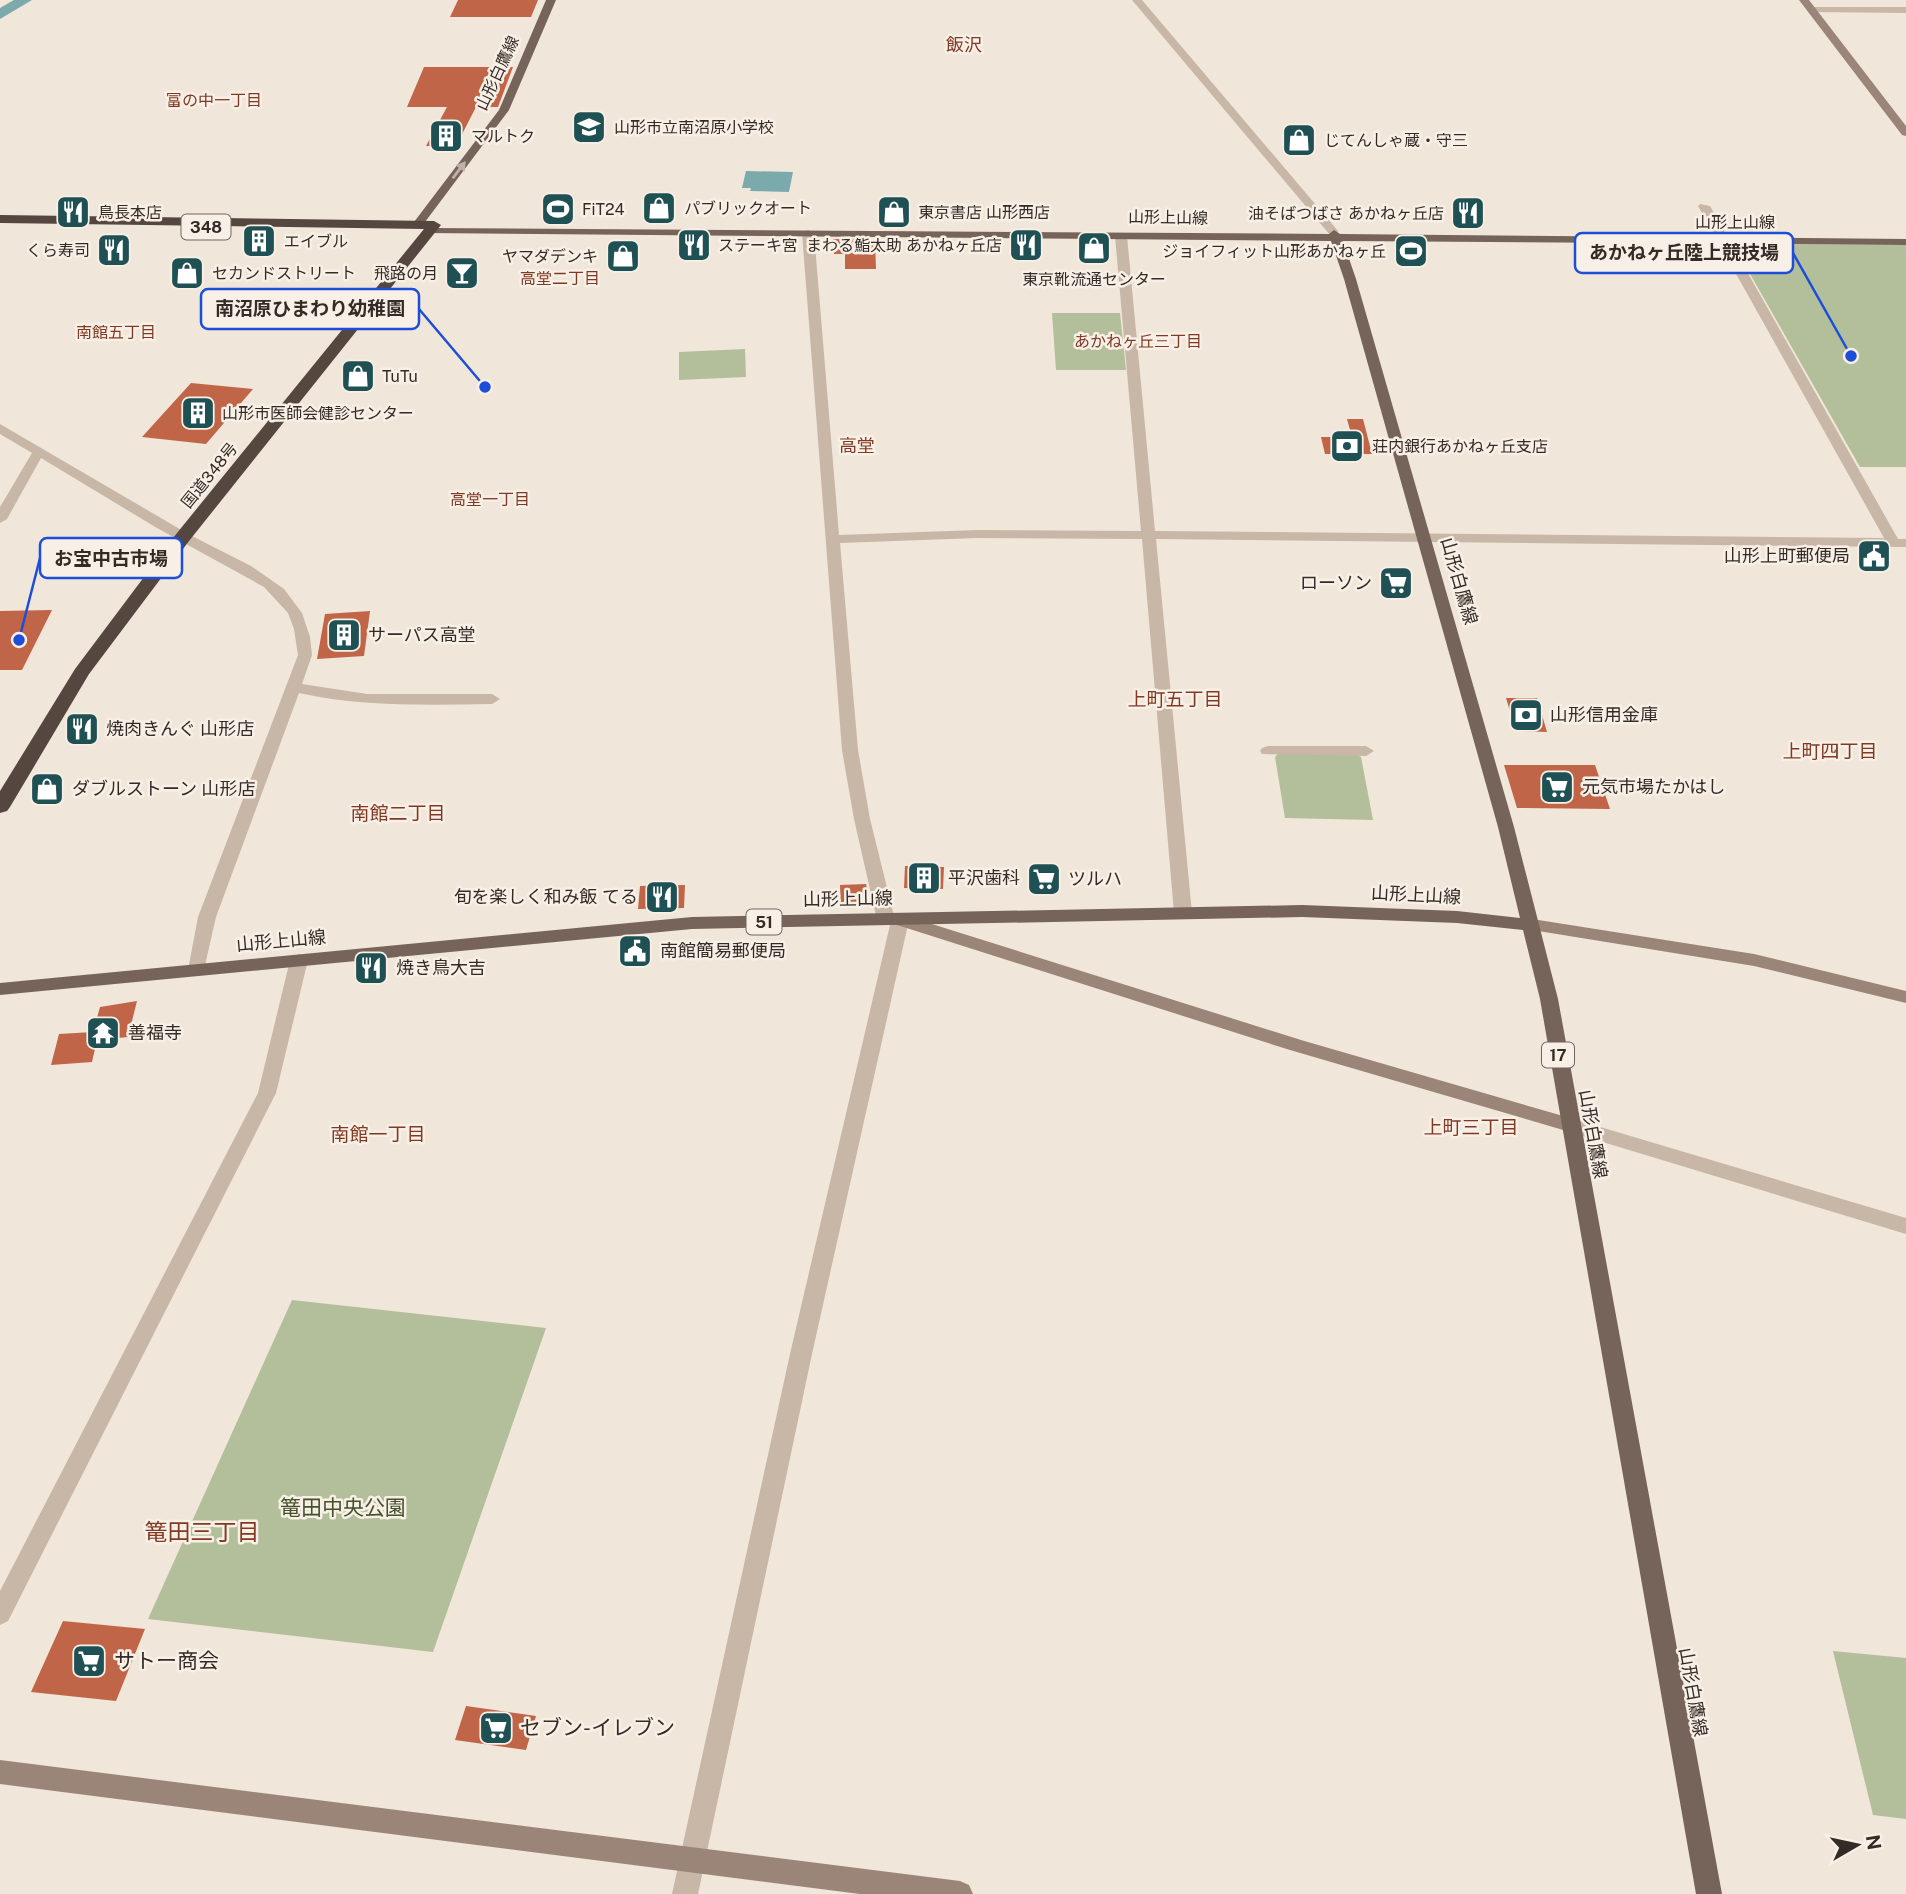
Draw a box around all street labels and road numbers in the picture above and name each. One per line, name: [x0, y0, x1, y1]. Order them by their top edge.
street label: 山形白鷹線: [472, 33, 523, 113]
street label: 山形上山線: [1128, 207, 1208, 228]
street label: 山形上山線: [1695, 213, 1775, 232]
road number: 348: [182, 215, 230, 240]
street label: 国道348号: [177, 439, 241, 512]
street label: 山形白鷹線: [1437, 535, 1482, 627]
street label: 山形上山線: [1371, 882, 1462, 907]
street label: 山形上山線: [803, 887, 893, 910]
road number: 51: [746, 910, 782, 934]
street label: 山形上山線: [235, 926, 327, 955]
road number: 17: [1542, 1042, 1574, 1068]
street label: 山形白鷹線: [1575, 1088, 1612, 1180]
street label: 山形白鷹線: [1675, 1646, 1712, 1738]

